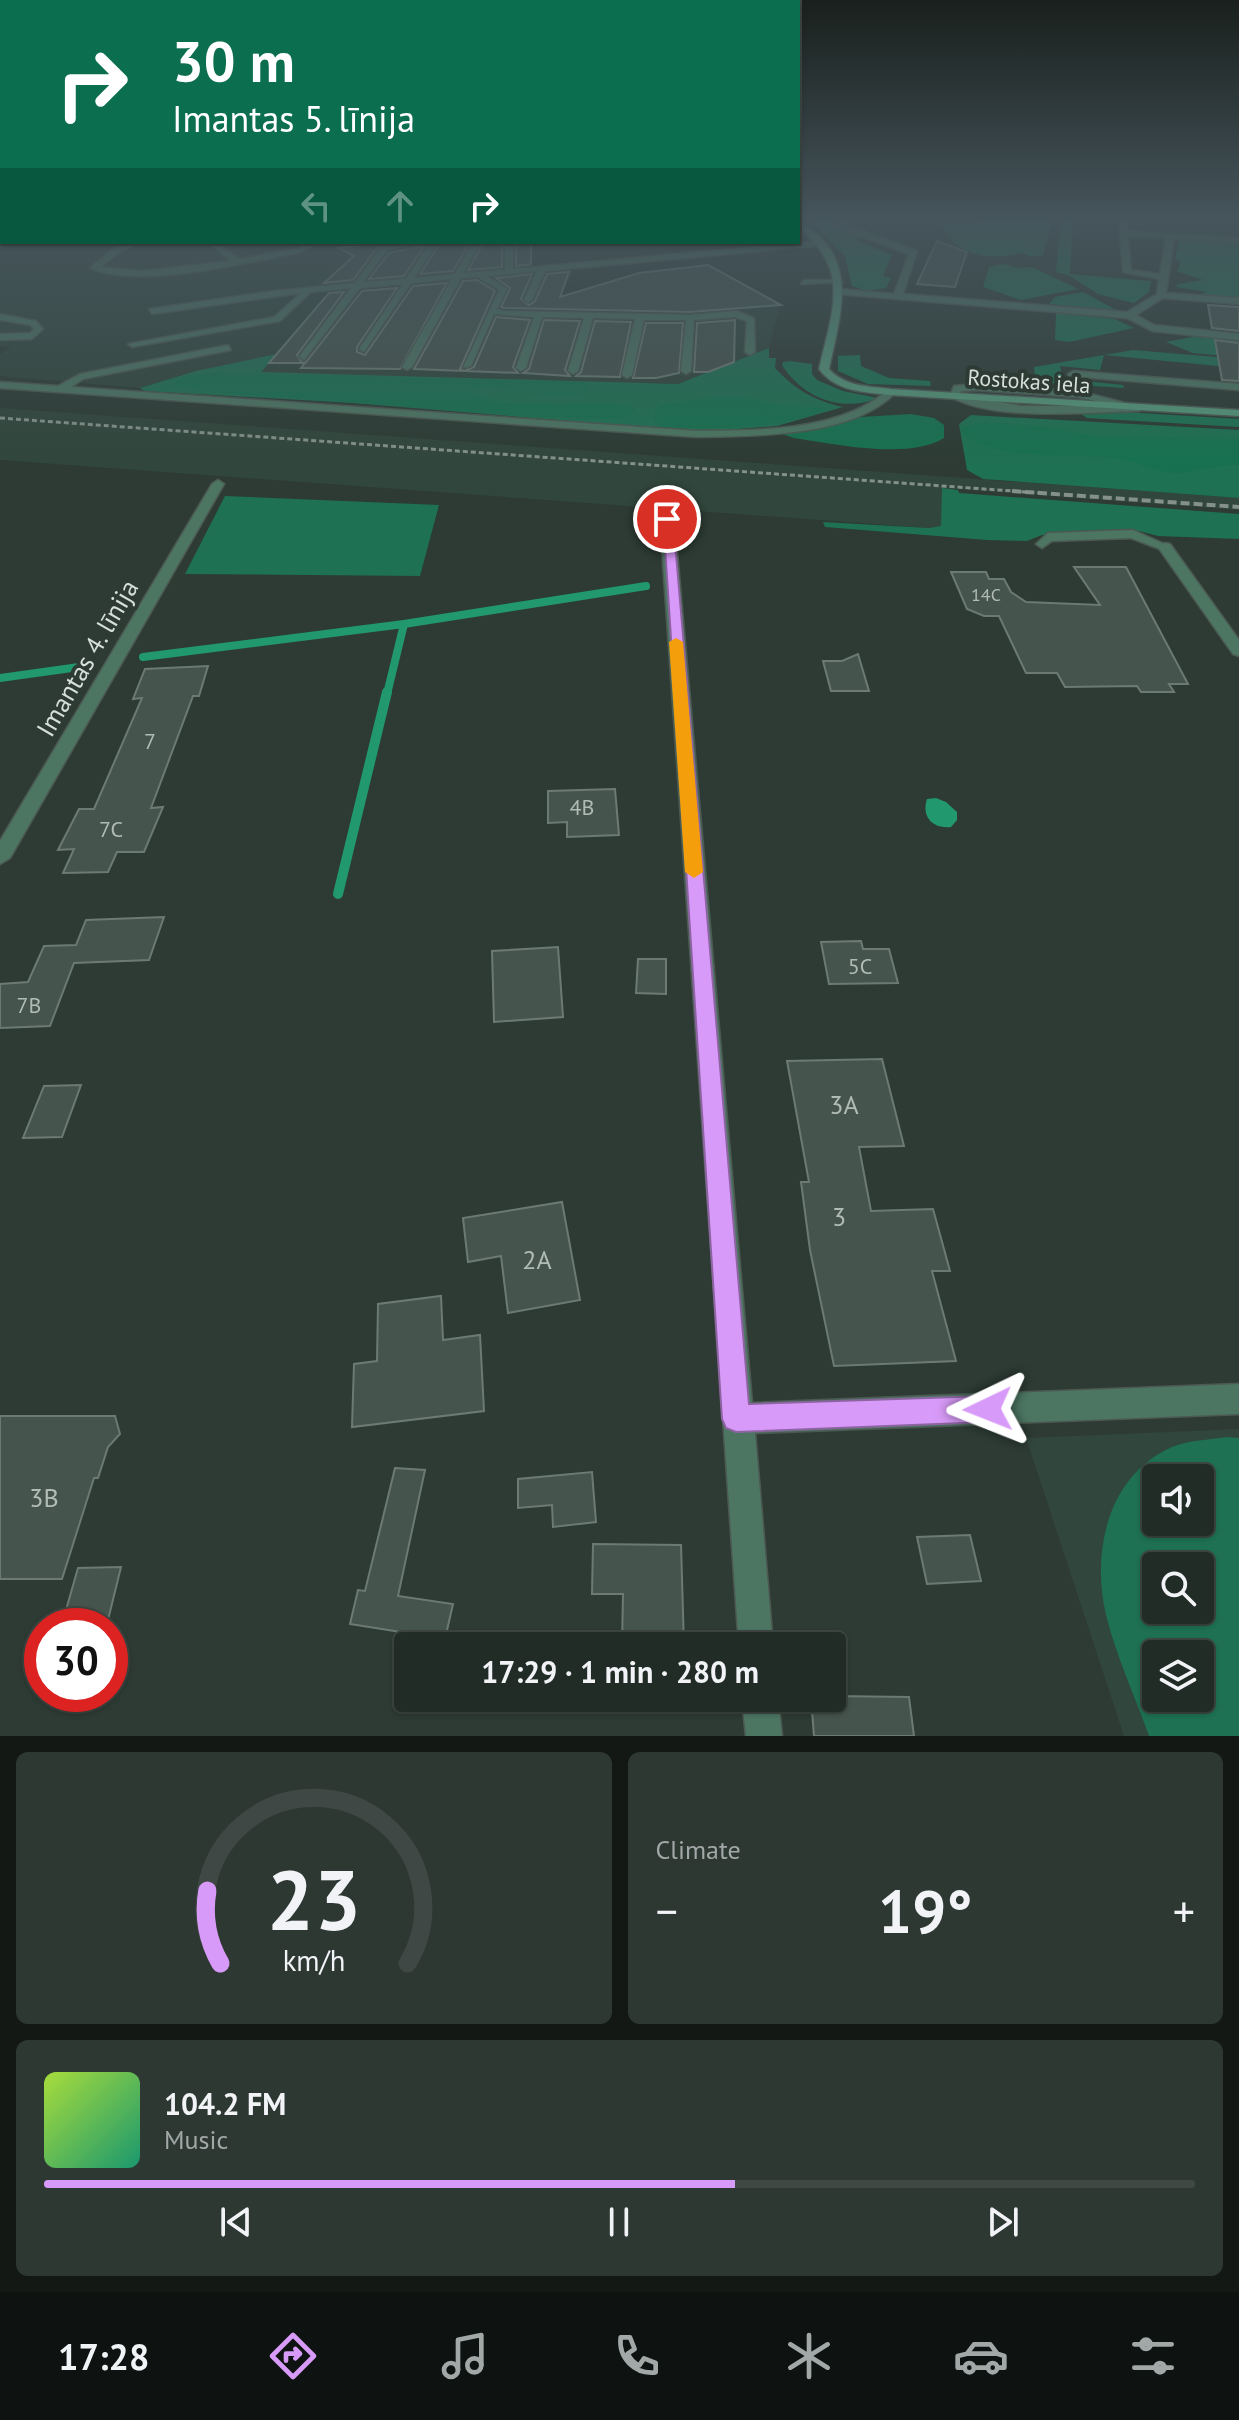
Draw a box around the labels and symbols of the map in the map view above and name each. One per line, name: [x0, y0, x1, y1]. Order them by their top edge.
street label: Rostokas iela: [967, 363, 1091, 399]
pin: [633, 485, 701, 553]
street label: Imantas 4. līnija: [29, 574, 145, 742]
house number: 14C: [971, 583, 1001, 606]
house number: 7: [144, 727, 156, 755]
house number: 4B: [570, 793, 594, 821]
house number: 7C: [99, 815, 123, 843]
house number: 5C: [848, 952, 872, 980]
house number: 7B: [17, 991, 41, 1019]
house number: 3A: [829, 1088, 859, 1121]
house number: 3: [832, 1200, 846, 1233]
house number: 2A: [522, 1243, 552, 1276]
position arrow: [946, 1367, 1030, 1451]
house number: 3B: [29, 1481, 59, 1514]
speed limit sign: 30: [24, 1608, 128, 1712]

